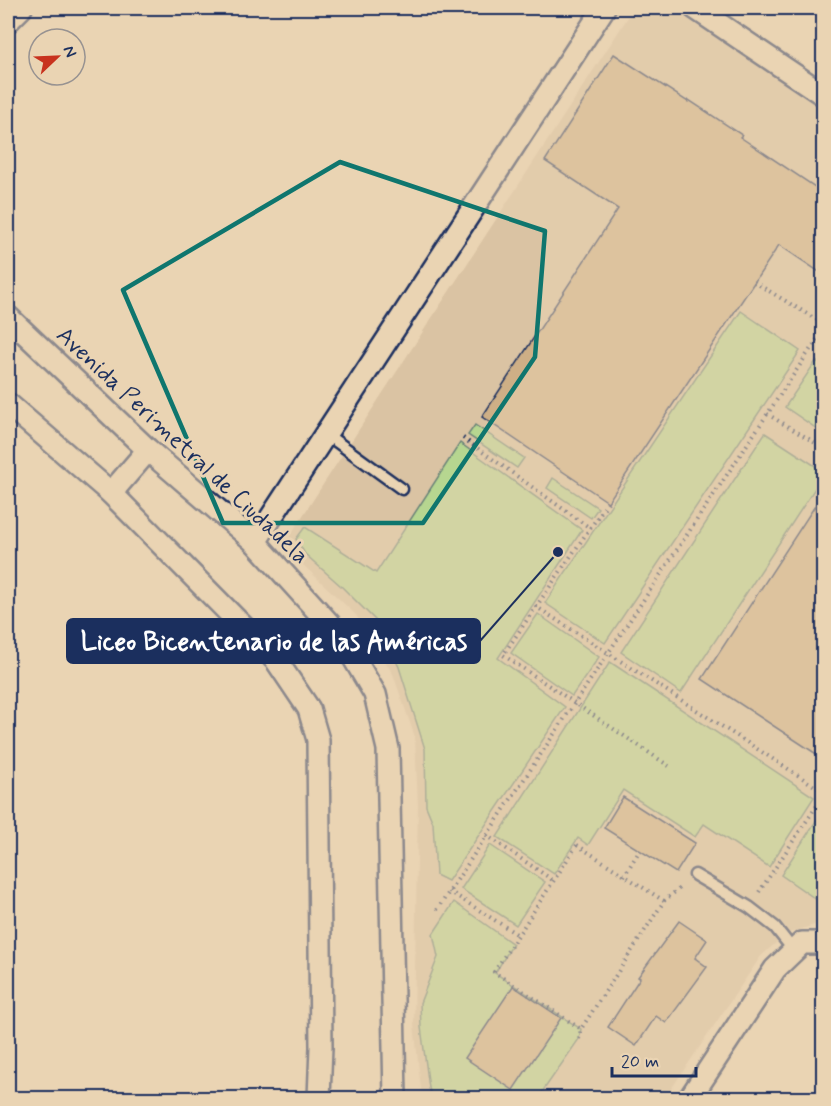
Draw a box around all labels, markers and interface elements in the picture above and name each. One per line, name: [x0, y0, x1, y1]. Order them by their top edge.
north arrow: [27, 27, 87, 87]
text: N: [58, 43, 81, 61]
street label: Avenida Perimetral de Ciudadela: [49, 321, 315, 571]
callout: Liceo Bicentenario de las Américas: [67, 619, 480, 663]
text: Liceo Bicentenario de las Américas: [81, 626, 467, 660]
scale bar: [612, 1040, 696, 1078]
text: 20 m: [621, 1050, 659, 1074]

